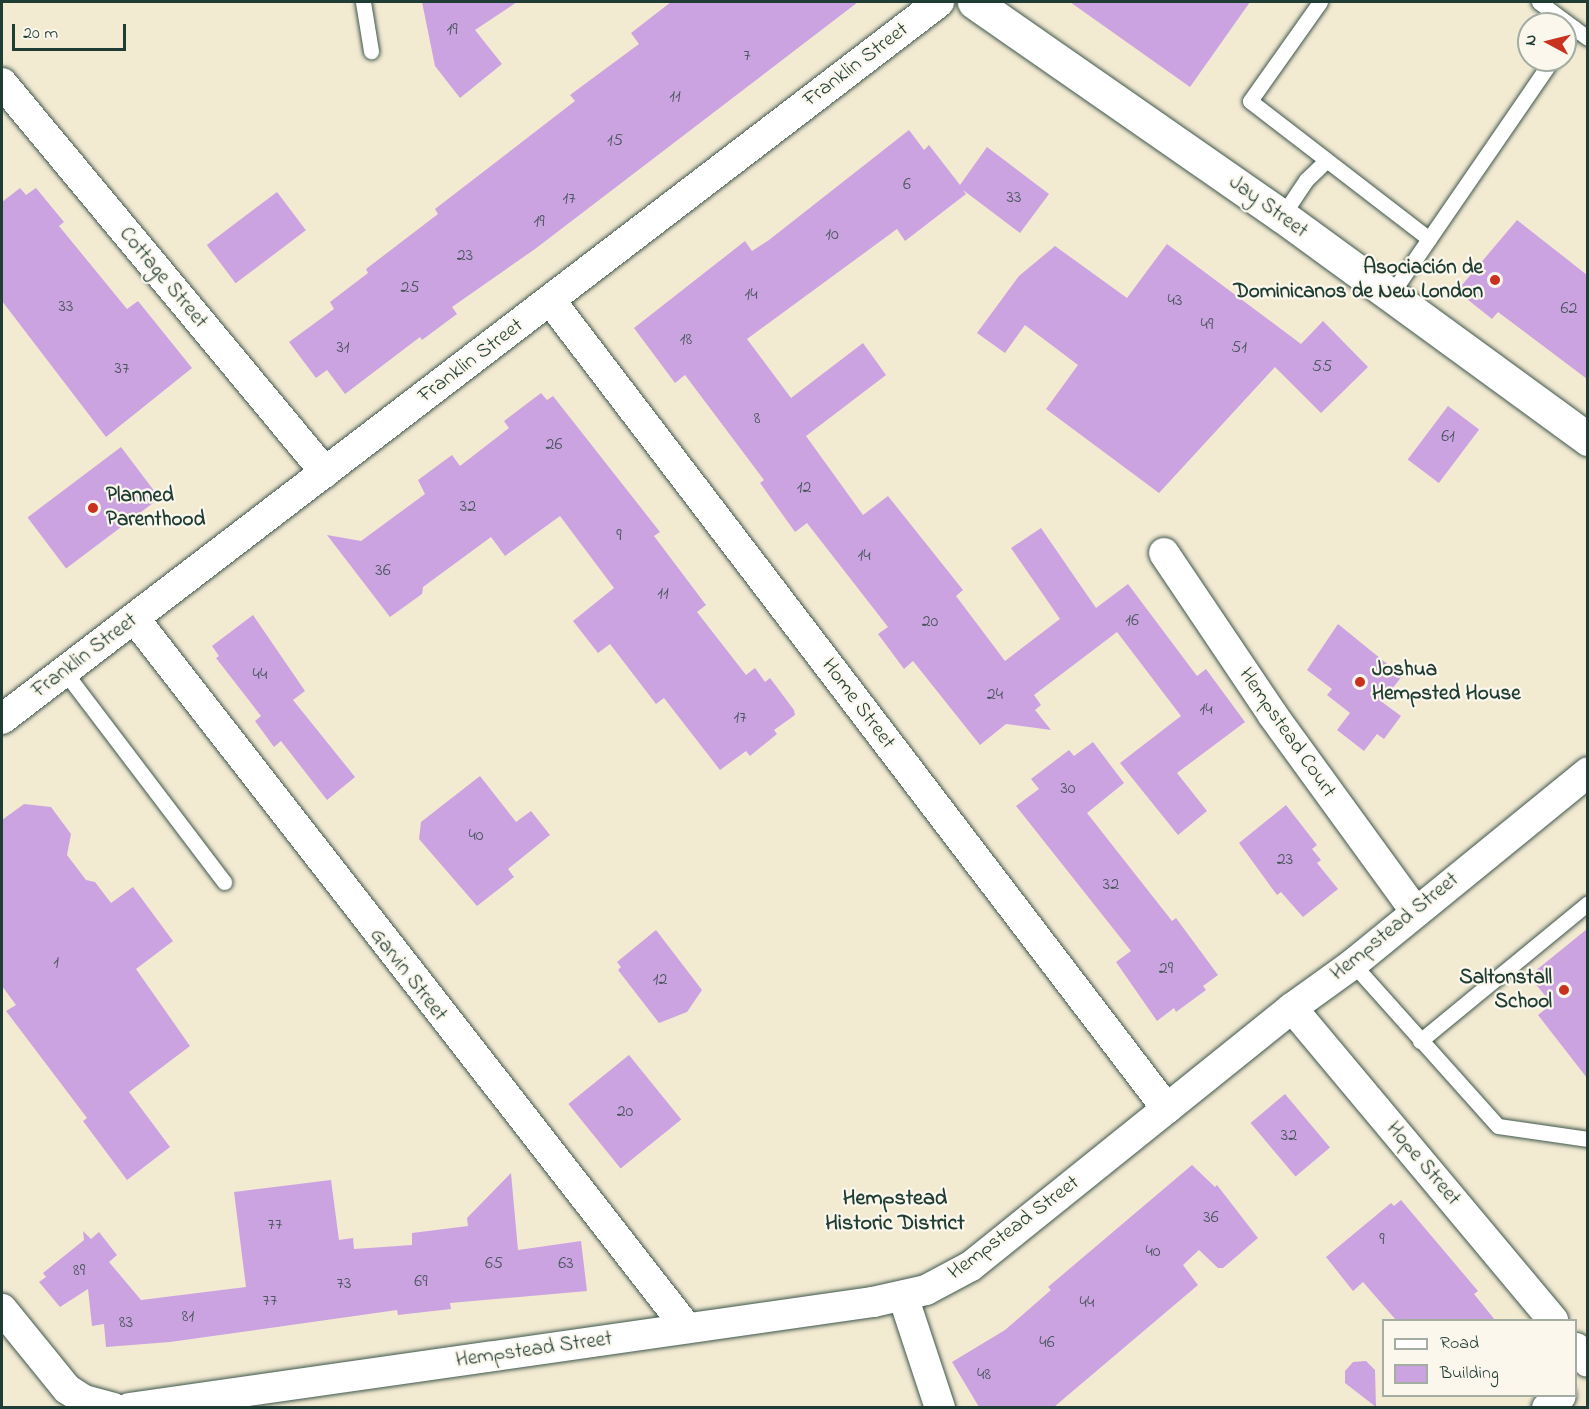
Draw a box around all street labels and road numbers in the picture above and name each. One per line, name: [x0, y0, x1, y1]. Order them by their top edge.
street label: Franklin Street: [798, 17, 914, 113]
street label: Jay Street: [1224, 170, 1312, 244]
street label: Cottage Street: [113, 222, 213, 334]
street label: Franklin Street: [413, 313, 529, 409]
street label: Franklin Street: [27, 608, 143, 704]
street label: Home Street: [816, 654, 900, 754]
street label: Hempstead Court: [1233, 663, 1341, 803]
street label: Hempstead Street: [1326, 868, 1464, 986]
street label: Garvin Street: [364, 923, 452, 1027]
street label: Hope Street: [1381, 1117, 1465, 1211]
street label: Hempstead Street: [943, 1170, 1085, 1286]
street label: Hempstead Street: [454, 1327, 614, 1373]

